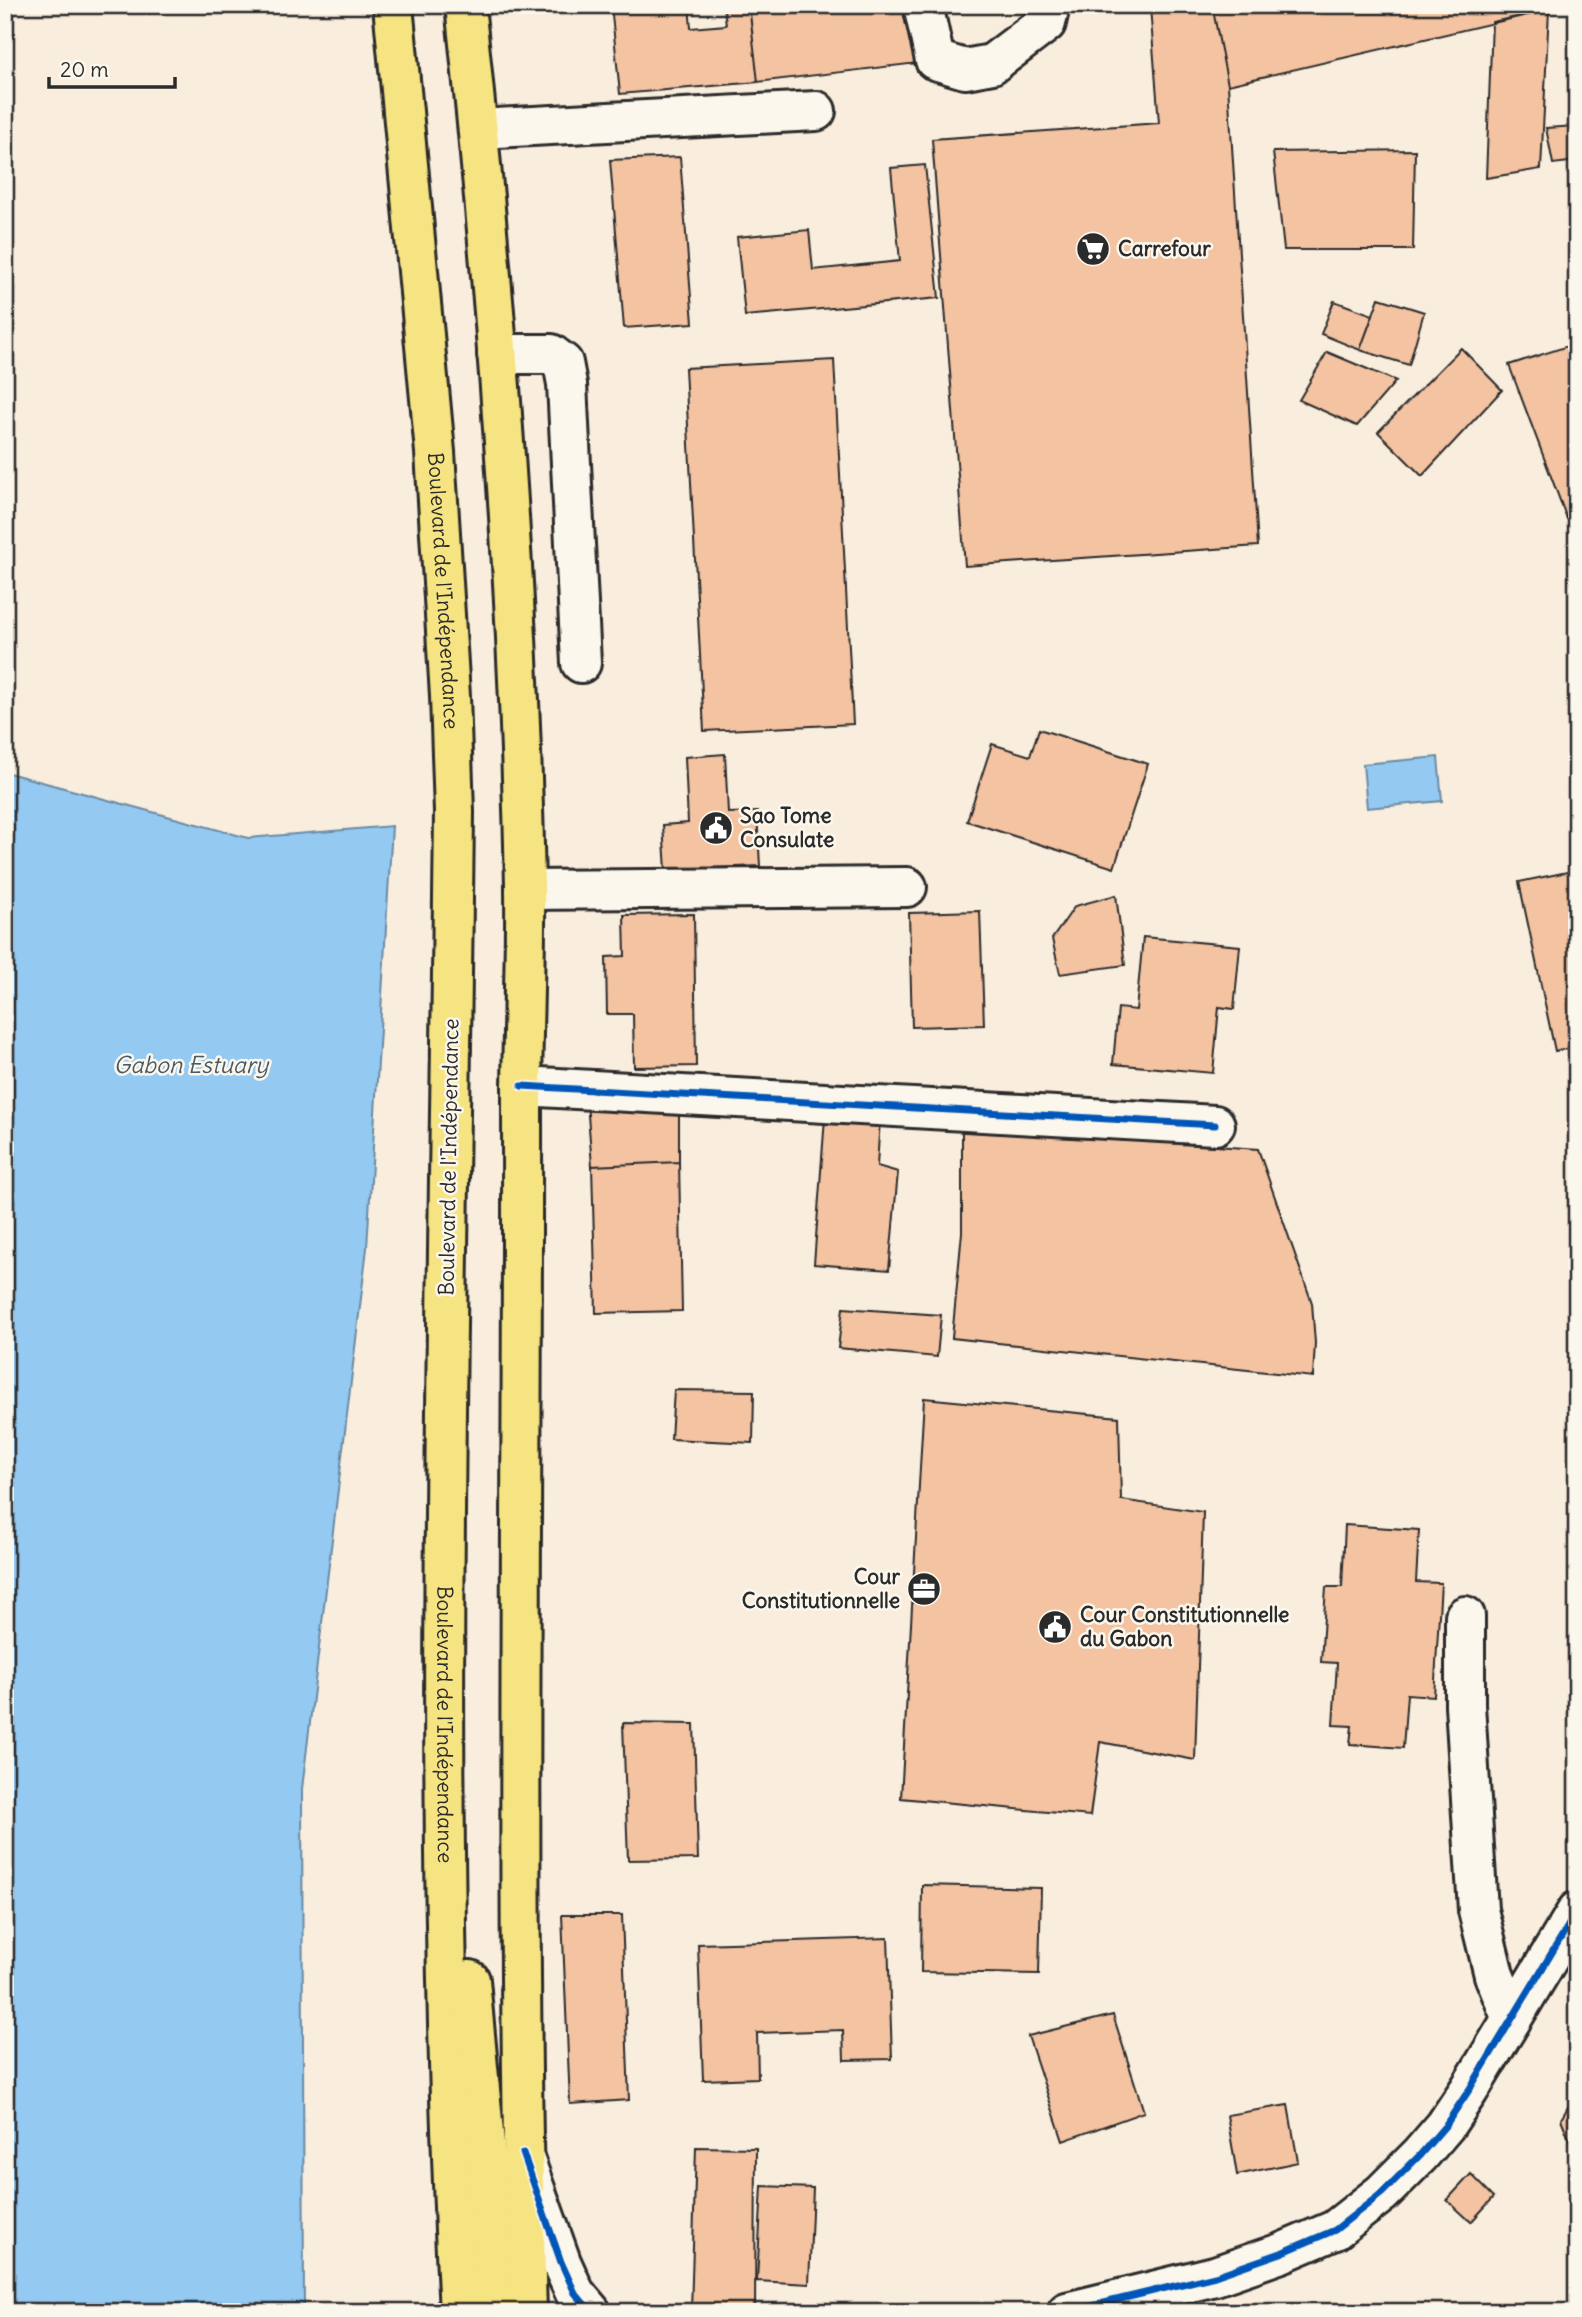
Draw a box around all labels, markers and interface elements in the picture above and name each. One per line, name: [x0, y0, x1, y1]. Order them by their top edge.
scale bar: [49, 46, 175, 90]
text: 20 m: [60, 56, 109, 83]
supermarket icon: Carrefour: [1074, 230, 1112, 268]
place label: Carrefour: [1118, 235, 1211, 262]
street label: Boulevard de l'Indépendance: [422, 451, 465, 730]
place label: Sao Tome Consulate: [740, 802, 834, 853]
public building icon: Sao Tome Consulate: [697, 809, 735, 847]
street label: Boulevard de l'Indépendance: [433, 1018, 464, 1296]
water label: Gabon Estuary: [114, 1050, 270, 1079]
place label: Cour Constitutionnelle: [742, 1563, 900, 1614]
office icon: Cour Constitutionnelle: [905, 1570, 943, 1608]
street label: Boulevard de l'Indépendance: [431, 1586, 459, 1863]
place label: Cour Constitutionnelle du Gabon: [1080, 1601, 1289, 1652]
public building icon: Cour Constitutionnelle du Gabon: [1036, 1608, 1074, 1646]

